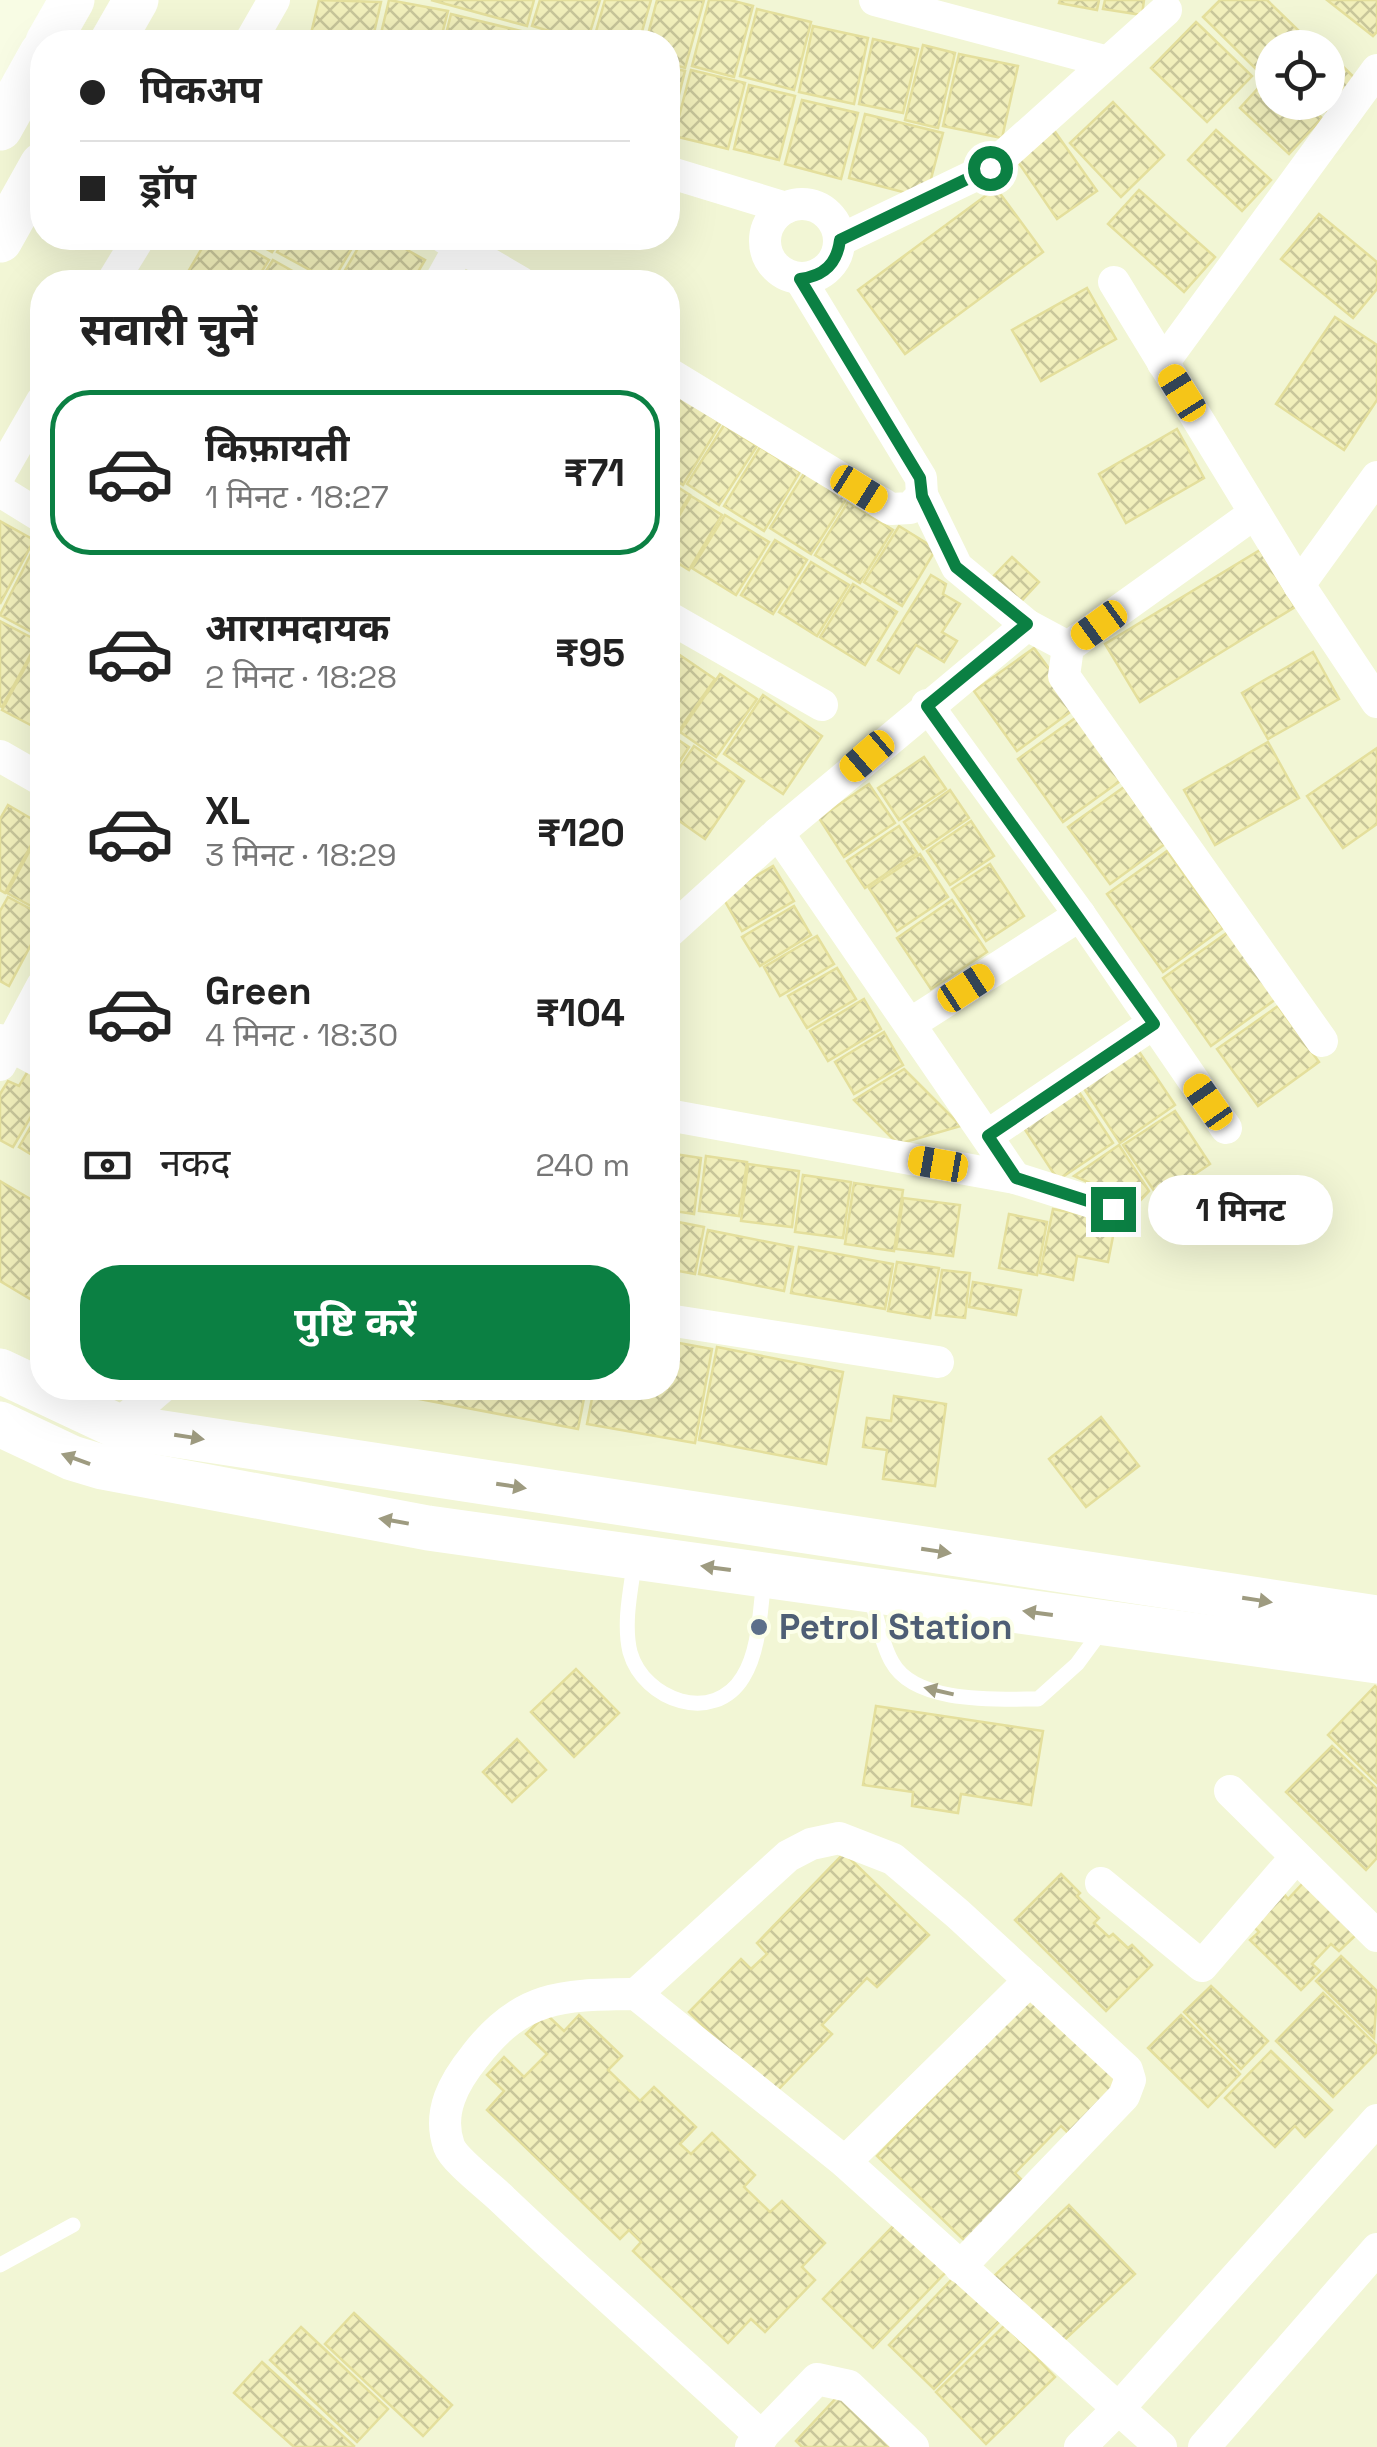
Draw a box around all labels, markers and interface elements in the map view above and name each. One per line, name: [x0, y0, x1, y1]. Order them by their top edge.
map controls: [1255, 30, 1345, 120]
button: locate: [1255, 30, 1345, 120]
text: पिकअप: [140, 66, 262, 114]
route start: [968, 146, 1013, 191]
text: ड्रॉप: [140, 162, 196, 210]
text: सवारी चुनें: [80, 301, 257, 358]
car: [1153, 360, 1211, 426]
text: किफ़ायती: [205, 424, 349, 472]
icon: car: [85, 428, 175, 518]
text: ₹71: [564, 449, 625, 497]
car: [826, 460, 892, 518]
text: 1 मिनट · 18:27: [205, 477, 389, 517]
car: [1066, 595, 1132, 655]
text: आरामदायक: [205, 604, 389, 652]
icon: car: [85, 608, 175, 698]
text: ₹95: [555, 629, 625, 677]
text: 2 मिनट · 18:28: [205, 657, 397, 697]
car: [835, 725, 899, 787]
text: XL: [205, 787, 250, 835]
icon: car: [85, 788, 175, 878]
text: ₹120: [537, 809, 625, 857]
text: 3 मिनट · 18:29: [205, 835, 397, 875]
car: [933, 959, 999, 1017]
text: Green: [205, 967, 312, 1015]
icon: car: [85, 968, 175, 1058]
text: ₹104: [535, 989, 625, 1037]
text: 4 मिनट · 18:30: [205, 1015, 398, 1055]
car: [1179, 1069, 1237, 1135]
icon: cash: [80, 1138, 135, 1193]
text: नकद: [160, 1139, 230, 1187]
car: [906, 1144, 970, 1184]
text: 240 m: [535, 1145, 630, 1185]
callout: 1 मिनट: [1148, 1174, 1333, 1244]
route end: [1091, 1187, 1136, 1232]
text: 1 मिनट: [1196, 1190, 1285, 1230]
button: पुष्टि करें: [80, 1265, 630, 1380]
one-way arrow: [174, 1430, 206, 1445]
one-way arrow: [60, 1451, 90, 1466]
one-way arrow: [495, 1479, 527, 1494]
one-way arrow: [379, 1513, 410, 1529]
one-way arrow: [920, 1544, 952, 1559]
one-way arrow: [700, 1560, 731, 1576]
one-way arrow: [1242, 1592, 1273, 1608]
place label: Petrol Station: [779, 1605, 1013, 1649]
one-way arrow: [1022, 1605, 1053, 1621]
marker: Petrol Station: [748, 1616, 770, 1638]
one-way arrow: [923, 1683, 954, 1698]

